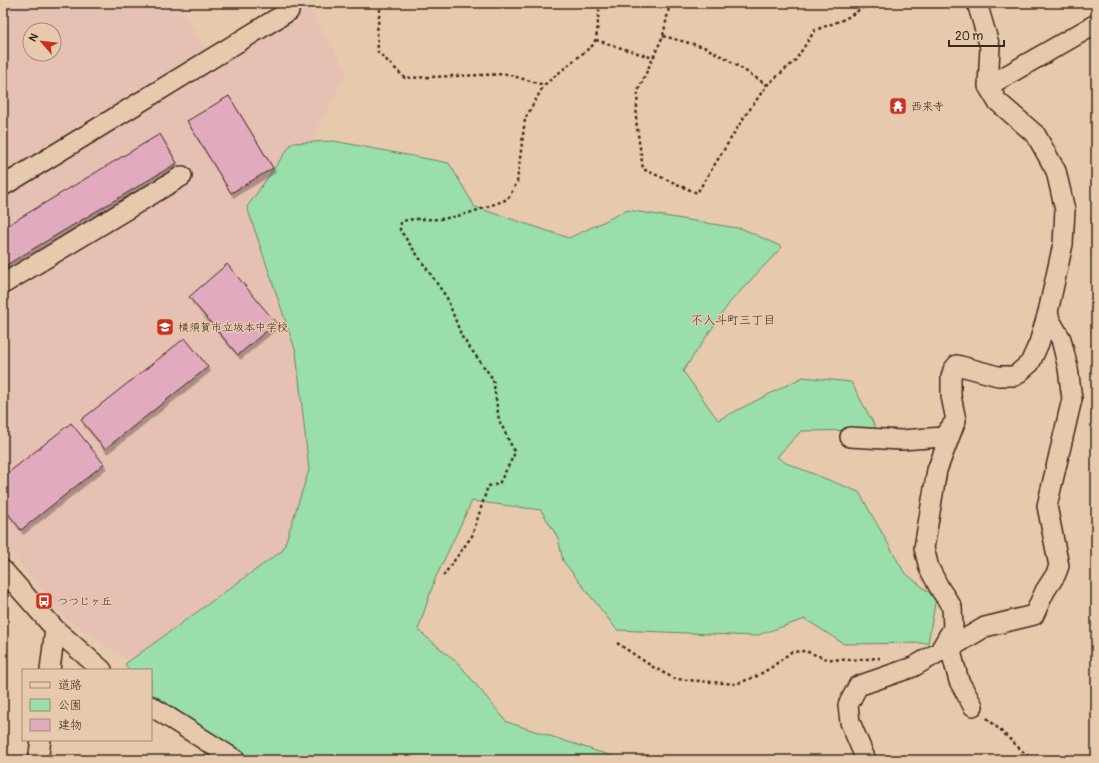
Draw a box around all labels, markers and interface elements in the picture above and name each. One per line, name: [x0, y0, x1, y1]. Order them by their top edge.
north arrow: [22, 22, 62, 62]
scale bar: [949, 22, 1004, 48]
text: 20 m: [955, 29, 984, 44]
text: N: [26, 31, 41, 44]
temple icon: 西来寺: [888, 96, 908, 116]
place label: 西来寺: [911, 100, 944, 113]
district label: 不入斗町三丁目: [691, 313, 775, 328]
school or university icon: 横須賀市立坂本中学校: [155, 317, 175, 337]
place label: 横須賀市立坂本中学校: [178, 321, 288, 334]
bus stop icon: つつじヶ丘: [34, 591, 54, 611]
place label: つつじヶ丘: [57, 595, 112, 608]
legend: [22, 669, 152, 741]
text: 道路: [58, 678, 82, 693]
text: 公園: [58, 698, 82, 713]
text: 建物: [58, 718, 82, 733]

